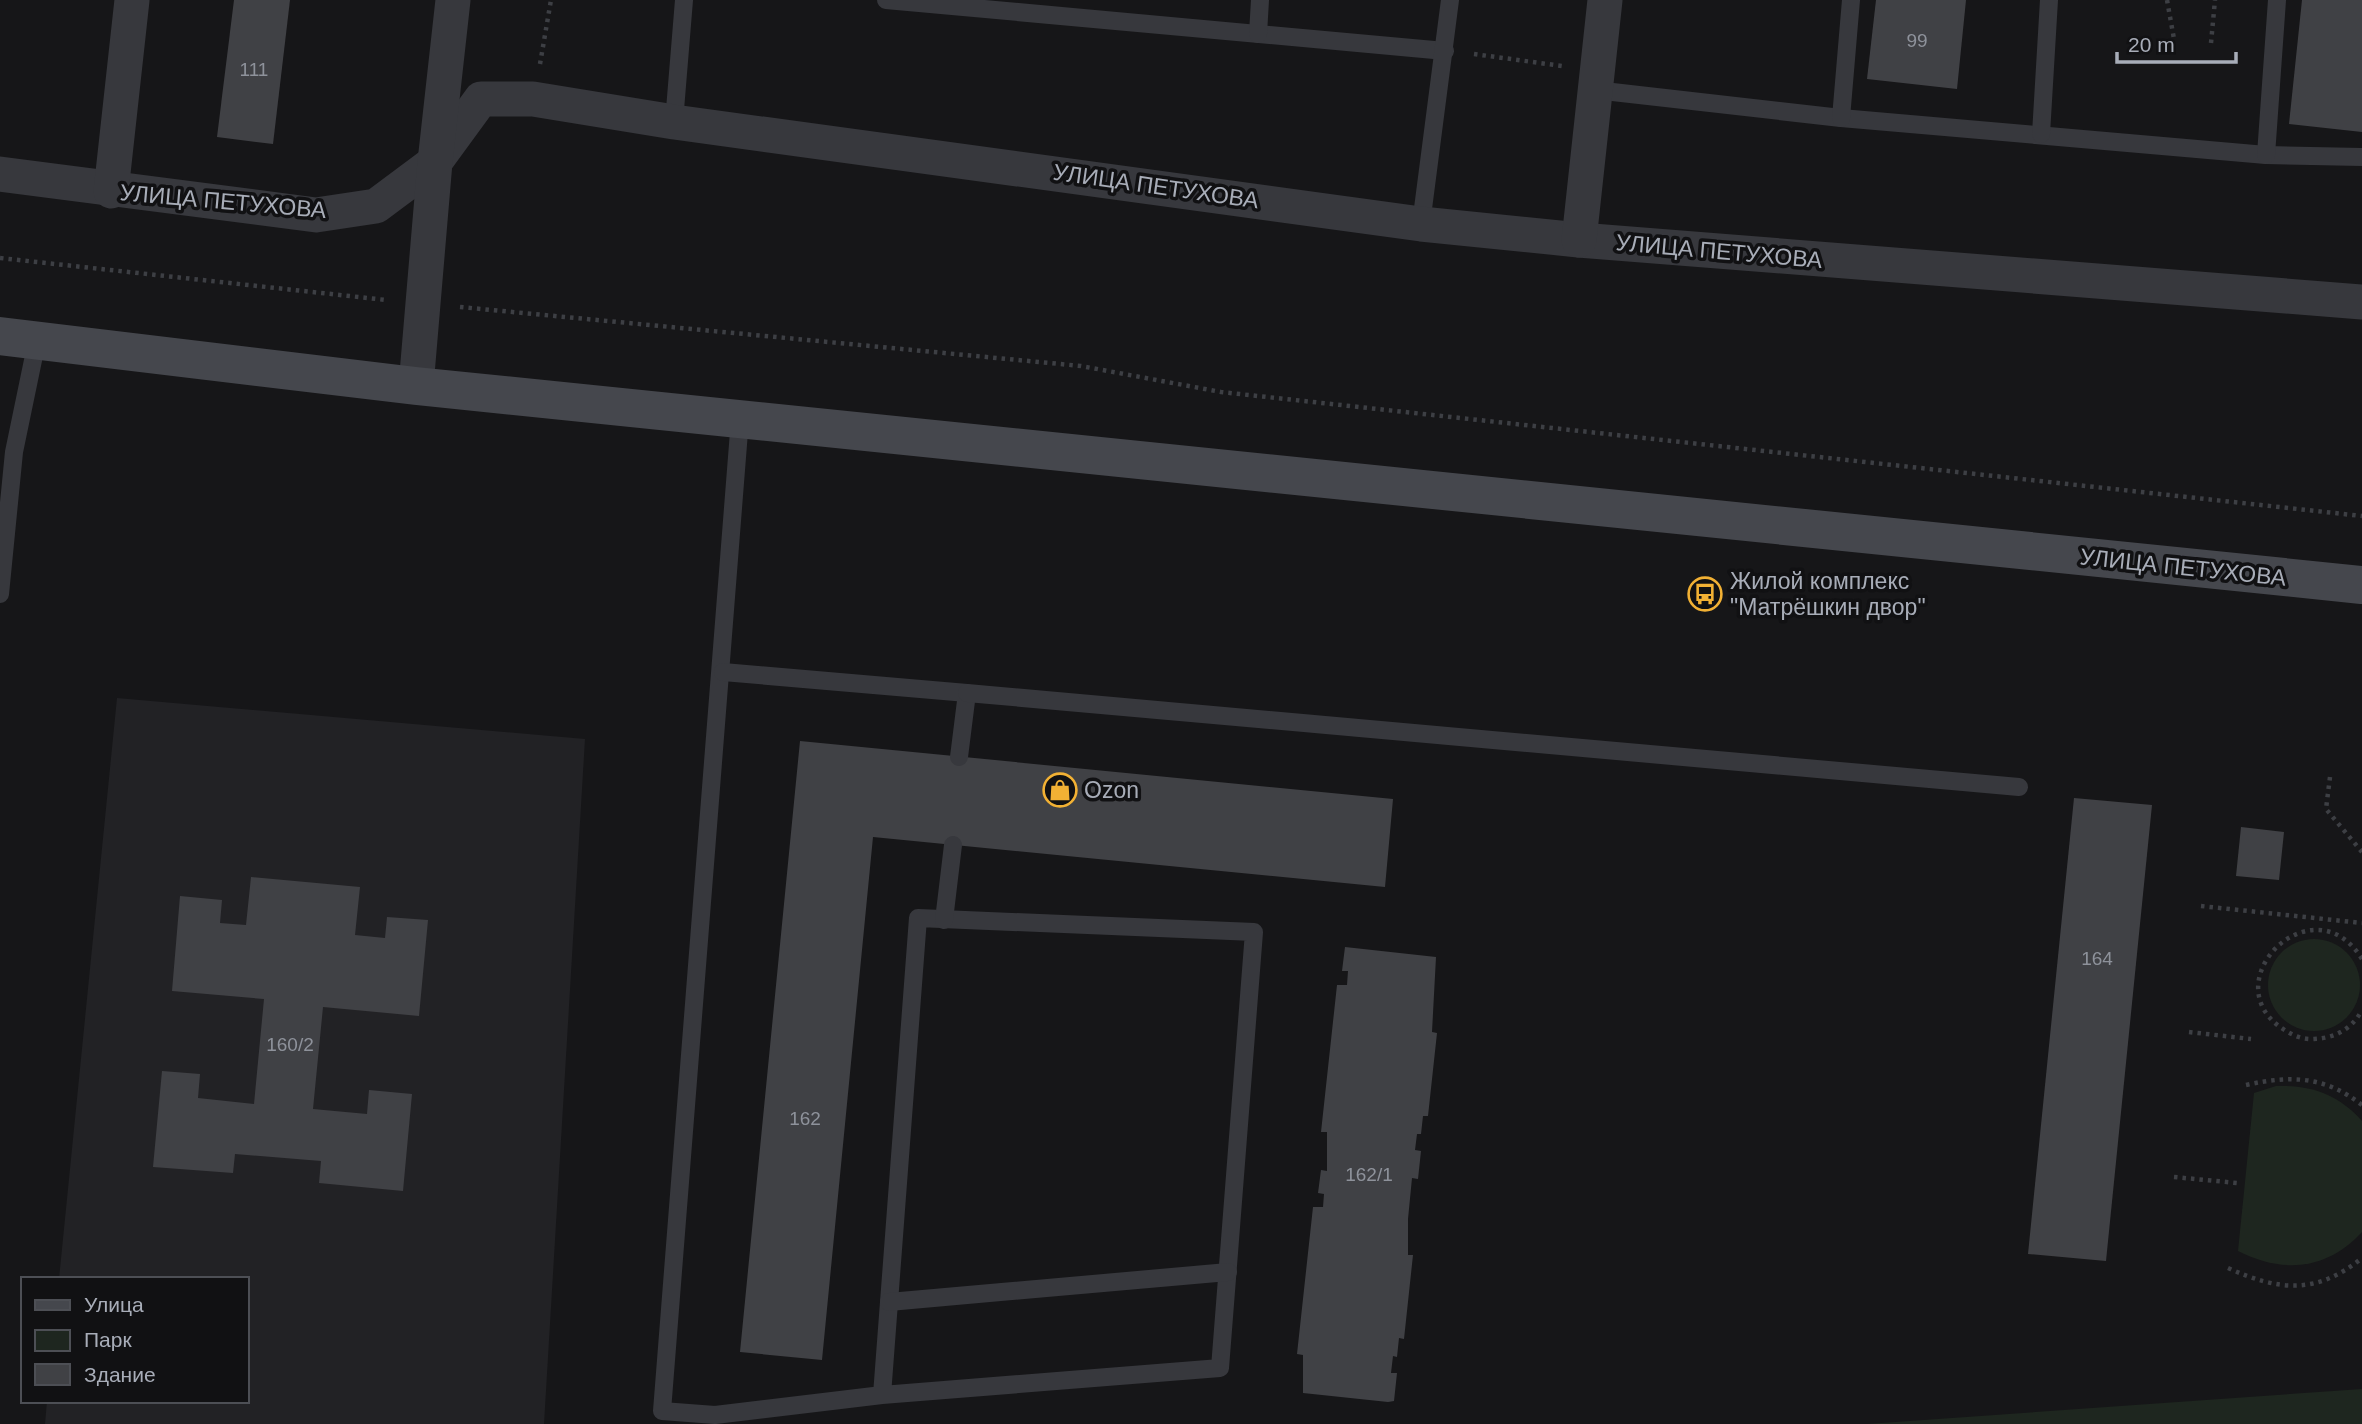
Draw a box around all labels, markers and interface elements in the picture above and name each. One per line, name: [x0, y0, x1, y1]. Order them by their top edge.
scale bar: [2117, 21, 2236, 65]
house number: 99: [1906, 30, 1928, 51]
text: 20 m: [2128, 33, 2175, 56]
house number: 111: [240, 59, 268, 80]
street label: УЛИЦА ПЕТУХОВА: [1052, 159, 1261, 213]
street label: УЛИЦА ПЕТУХОВА: [119, 179, 328, 223]
street label: УЛИЦА ПЕТУХОВА: [1615, 229, 1824, 273]
street label: УЛИЦА ПЕТУХОВА: [2079, 543, 2288, 591]
place label: Жилой комплекс "Матрёшкин двор": [1730, 568, 1926, 620]
bus stop icon: Жилой комплекс "Матрёшкин двор": [1686, 575, 1724, 613]
shop icon: Ozon: [1041, 771, 1079, 809]
place label: Ozon: [1084, 777, 1139, 803]
house number: 164: [2081, 948, 2113, 969]
house number: 160/2: [266, 1034, 314, 1055]
house number: 162: [789, 1108, 821, 1129]
house number: 162/1: [1345, 1164, 1393, 1185]
legend: [21, 1277, 248, 1403]
text: Улица: [84, 1293, 144, 1316]
text: Парк: [84, 1328, 132, 1351]
text: Здание: [84, 1363, 156, 1386]

